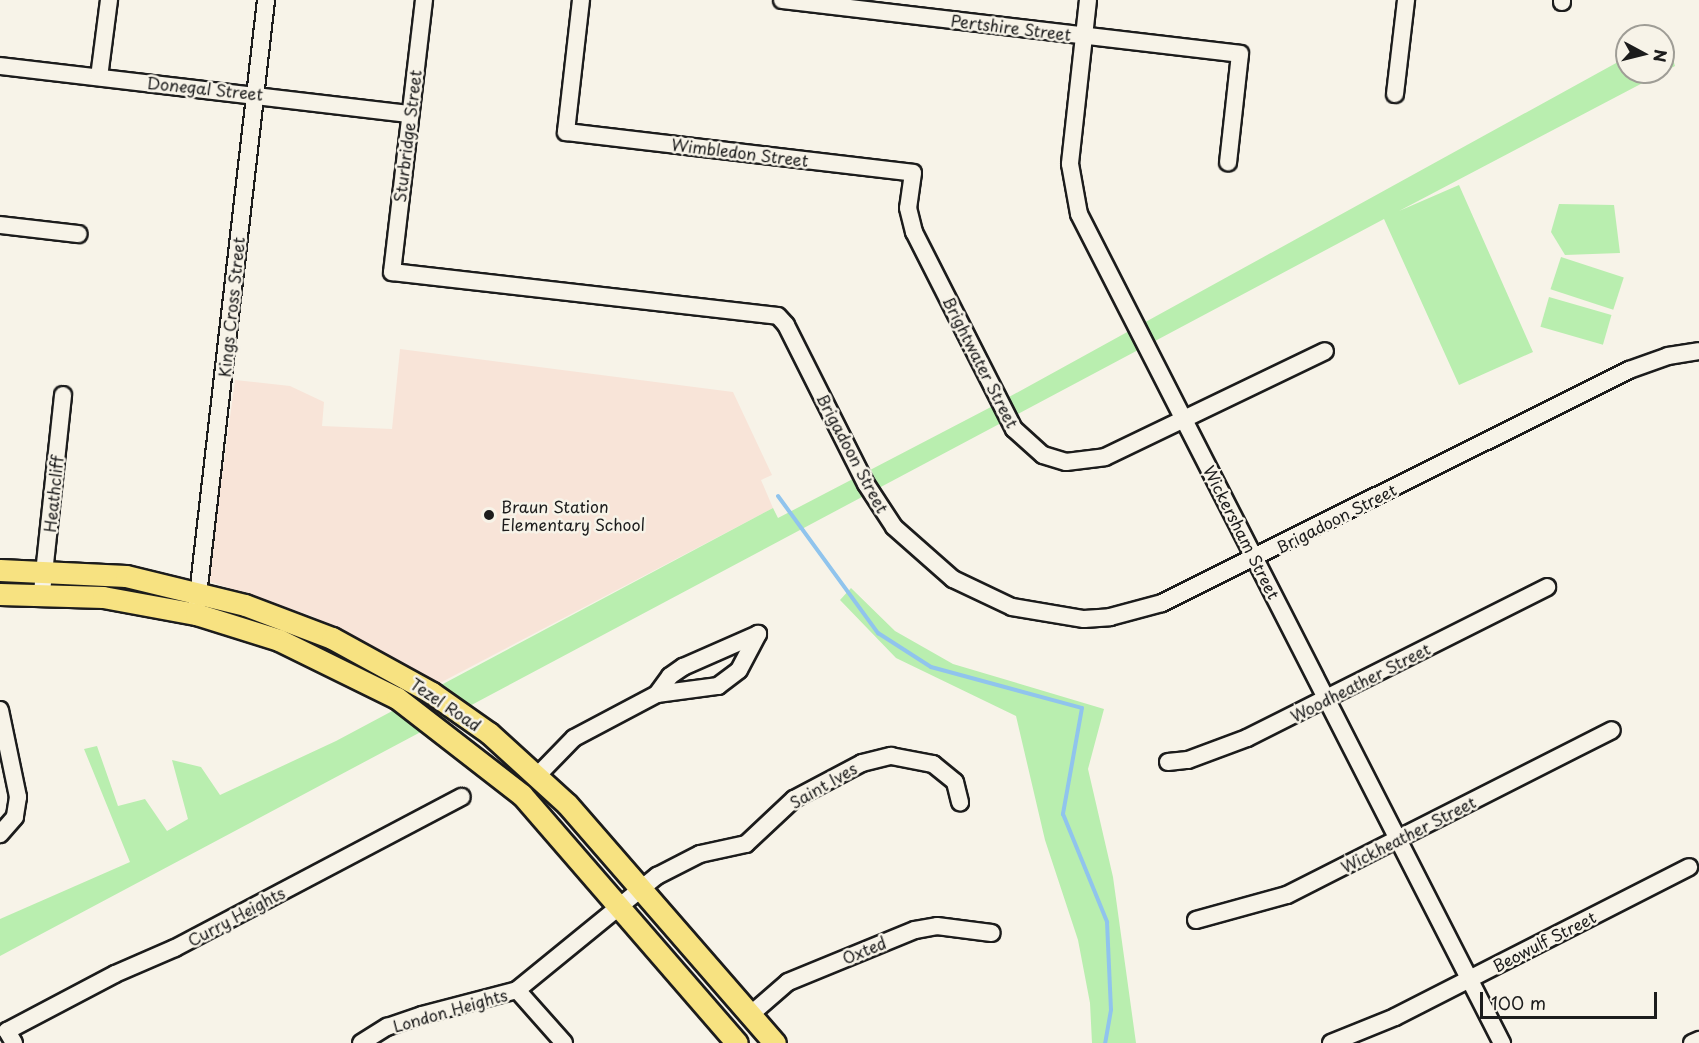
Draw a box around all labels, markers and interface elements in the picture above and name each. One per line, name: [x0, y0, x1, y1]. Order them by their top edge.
street label: Pertshire Street: [949, 10, 1073, 44]
north arrow: [1615, 24, 1675, 84]
text: N: [1648, 48, 1674, 64]
street label: Sturbridge Street: [389, 69, 425, 203]
street label: Donegal Street: [146, 72, 264, 104]
street label: Wimbledon Street: [670, 134, 810, 170]
street label: Kings Cross Street: [214, 236, 248, 378]
street label: Brightwater Street: [939, 293, 1023, 431]
street label: Brigadoon Street: [813, 390, 893, 516]
street label: Heathcliff: [39, 455, 67, 533]
street label: Wickersham Street: [1200, 462, 1284, 602]
street label: Brigadoon Street: [1273, 479, 1399, 557]
place label: Braun Station Elementary School: [501, 496, 645, 534]
marker: Braun Station Elementary School: [482, 508, 496, 522]
street label: Woodheather Street: [1287, 638, 1433, 726]
street label: Tezel Road: [407, 673, 485, 735]
street label: Saint Ives: [786, 758, 860, 812]
street label: Wickheather Street: [1337, 792, 1479, 876]
street label: Curry Heights: [184, 882, 288, 950]
street label: Beowulf Street: [1489, 907, 1599, 975]
street label: Oxted: [839, 933, 889, 967]
scale bar: [1483, 980, 1660, 1018]
street label: London Heights: [391, 985, 509, 1035]
text: 100 m: [1491, 989, 1546, 1016]

